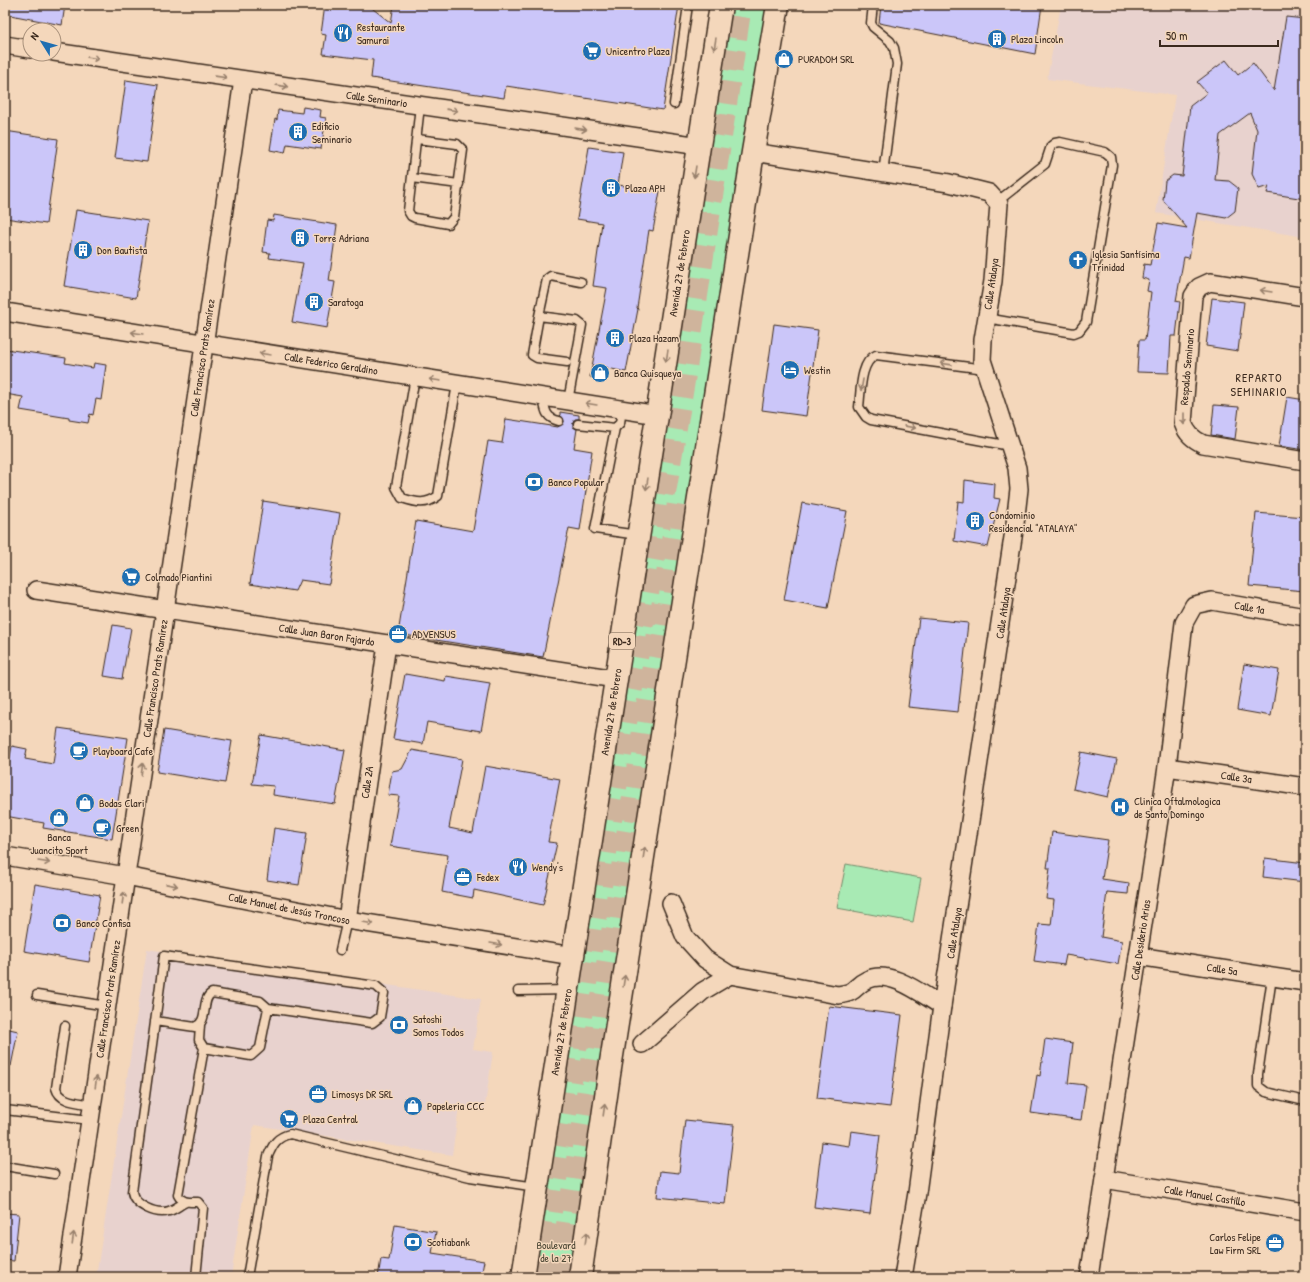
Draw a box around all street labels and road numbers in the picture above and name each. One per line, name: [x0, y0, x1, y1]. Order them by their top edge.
street label: Calle Seminario: [345, 88, 409, 110]
street label: Avenida 27 de Febrero: [666, 228, 693, 317]
street label: Calle Atalaya: [980, 257, 1002, 311]
street label: Calle Francisco Prats Ramírez: [187, 298, 218, 418]
street label: Respaldo Seminario: [1177, 328, 1197, 406]
street label: Calle Federico Geraldino: [283, 349, 379, 378]
street label: Calle Atalaya: [992, 586, 1014, 640]
street label: Calle 1a: [1233, 598, 1266, 617]
street label: Calle Francisco Prats Ramírez: [139, 618, 171, 738]
street label: Calle Juan Baron Fajardo: [278, 620, 376, 649]
road number: RD-3: [609, 633, 635, 649]
street label: Avenida 27 de Febrero: [597, 667, 625, 756]
street label: Calle 2A: [358, 765, 376, 800]
street label: Calle 3a: [1220, 768, 1253, 786]
street label: Calle Manuel de Jesús Troncoso: [227, 890, 351, 927]
street label: Calle Desiderio Arias: [1127, 899, 1154, 981]
street label: Calle Atalaya: [943, 906, 965, 960]
street label: Calle Francisco Prats Ramírez: [92, 939, 123, 1059]
street label: Calle 5a: [1206, 960, 1239, 978]
street label: Avenida 27 de Febrero: [547, 987, 575, 1076]
street label: Calle Manuel Castillo: [1163, 1182, 1247, 1209]

